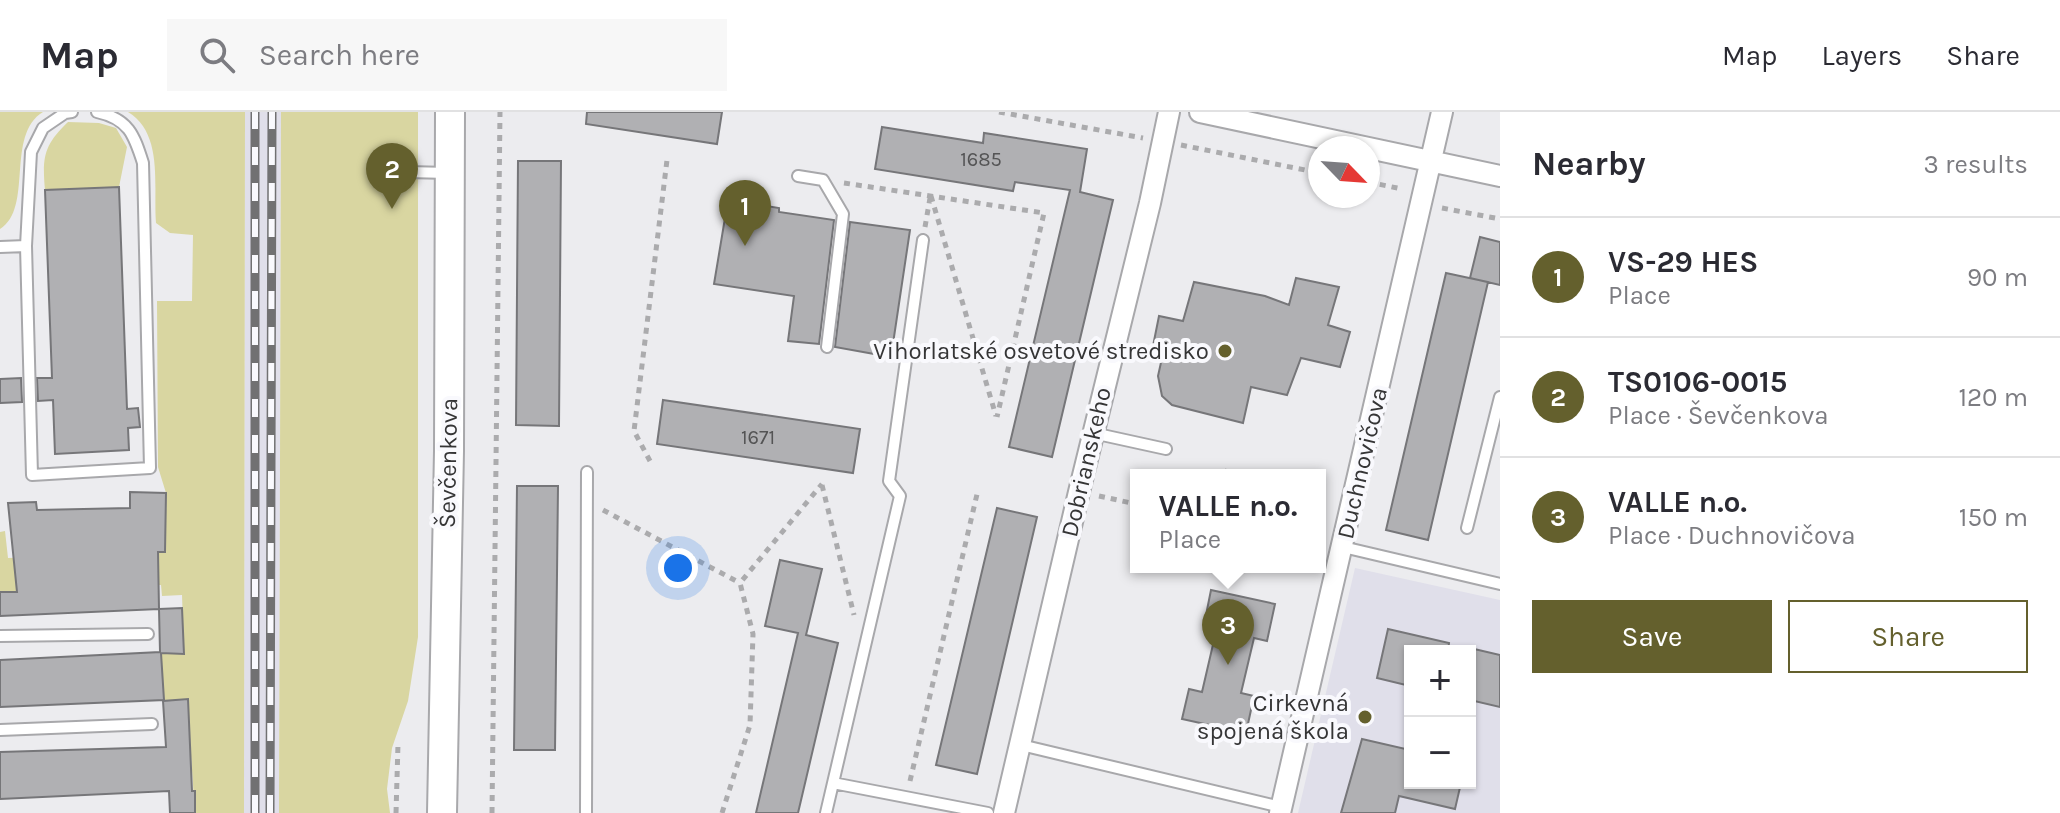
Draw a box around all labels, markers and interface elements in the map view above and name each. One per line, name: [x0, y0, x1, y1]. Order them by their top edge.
search box: [167, 19, 727, 91]
text: Map: [40, 33, 119, 78]
icon: search: [195, 33, 239, 77]
text: Search here: [259, 37, 420, 73]
text: Map: [1722, 39, 1777, 72]
text: Layers: [1821, 39, 1902, 72]
text: Share: [1946, 39, 2020, 72]
north arrow: [1308, 136, 1380, 208]
pin: 2: [366, 143, 418, 209]
text: Nearby: [1532, 144, 1646, 184]
house number: 1685: [960, 148, 1002, 171]
text: 3 results: [1924, 149, 2028, 180]
pin: 1: [719, 180, 771, 246]
text: VS-29 HES: [1608, 244, 1758, 280]
text: 1: [1553, 262, 1563, 293]
text: 90 m: [1967, 262, 2028, 293]
text: Place: [1608, 280, 1671, 311]
place label: Vihorlatské osvetové stredisko: [873, 337, 1209, 365]
marker: Vihorlatské osvetové stredisko: [1216, 342, 1234, 360]
text: TS0106-0015: [1608, 364, 1787, 400]
text: 2: [1550, 382, 1566, 413]
text: 120 m: [1958, 382, 2028, 413]
street label: Dobrianskeho: [1055, 384, 1117, 540]
street label: Duchnovičova: [1331, 384, 1393, 542]
street label: Ševčenkova: [432, 398, 463, 528]
text: Place · Ševčenkova: [1608, 400, 1829, 431]
house number: 1671: [741, 426, 775, 449]
popup: [1130, 469, 1326, 573]
text: VALLE n.o.: [1608, 484, 1747, 520]
text: VALLE n.o.: [1158, 488, 1298, 524]
text: 3: [1550, 502, 1566, 533]
text: 150 m: [1959, 502, 2028, 533]
text: Place · Duchnovičova: [1608, 520, 1855, 551]
text: Place: [1158, 524, 1221, 555]
your location: [658, 548, 698, 588]
pin: 3: [1202, 599, 1254, 665]
button: Save: [1532, 600, 1772, 673]
button: Share: [1788, 600, 2028, 673]
map controls: [1404, 645, 1476, 789]
button: +: [1404, 645, 1476, 717]
place label: Cirkevná spojená škola: [1197, 689, 1349, 745]
marker: Cirkevná spojená škola: [1356, 708, 1374, 726]
button: −: [1404, 717, 1476, 789]

